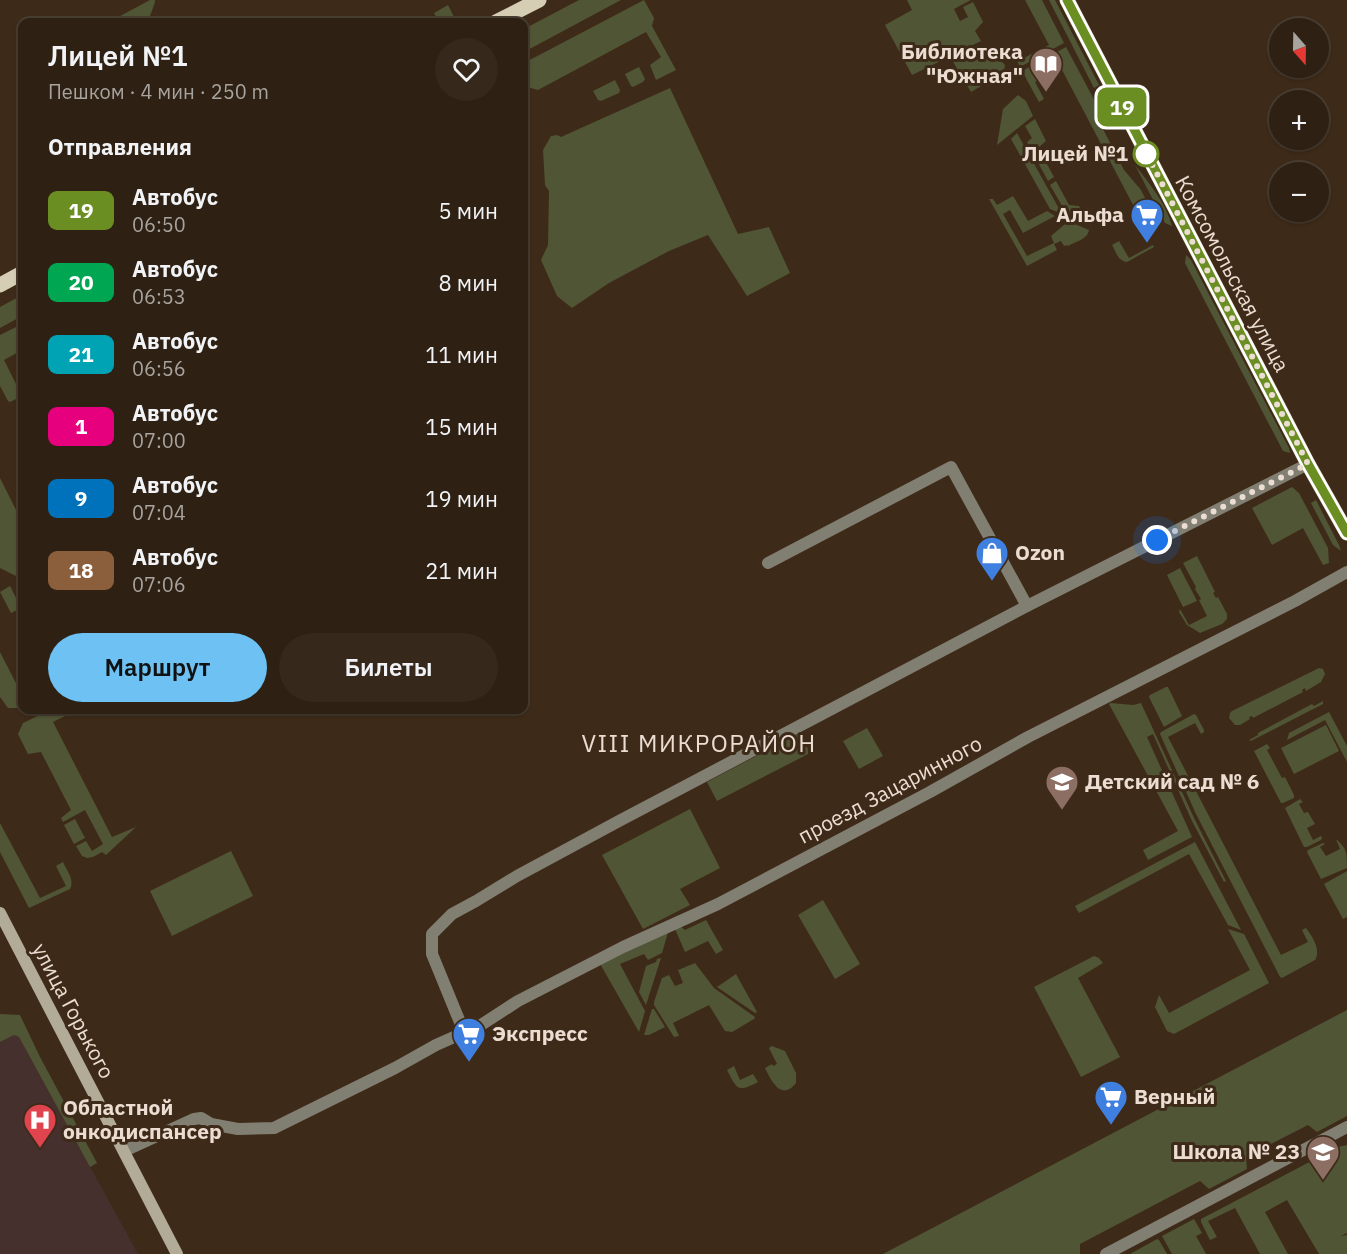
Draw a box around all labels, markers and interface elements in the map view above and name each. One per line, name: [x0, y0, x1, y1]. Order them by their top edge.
north arrow: [1269, 18, 1329, 78]
map controls: [1269, 18, 1329, 222]
text: Лицей №1: [48, 37, 188, 74]
place label: Библиотека "Южная": [901, 37, 1023, 89]
button: heart: [435, 38, 498, 101]
library icon: Библиотека "Южная": [1028, 46, 1064, 93]
text: Пешком · 4 мин · 250 m: [48, 78, 269, 105]
line badge: 19: [1095, 88, 1149, 126]
button: +: [1269, 90, 1329, 150]
text: 19: [1109, 93, 1135, 121]
text: Отправления: [48, 132, 192, 161]
place label: Лицей №1: [1022, 139, 1128, 167]
marker: Лицей №1: [1133, 141, 1159, 167]
button: −: [1269, 162, 1329, 222]
street label: Комсомольская улица: [1169, 170, 1297, 377]
text: Автобус: [132, 182, 218, 211]
text: 19: [68, 196, 94, 224]
text: 5 мин: [438, 196, 498, 225]
supermarket icon: Альфа: [1129, 197, 1165, 244]
place label: Альфа: [1056, 200, 1124, 228]
text: 06:50: [132, 211, 186, 238]
text: Автобус: [132, 254, 218, 283]
text: 20: [68, 268, 94, 296]
text: 8 мин: [438, 268, 498, 297]
text: 06:53: [132, 283, 186, 310]
text: Автобус: [132, 326, 218, 355]
text: 21: [68, 340, 94, 368]
text: 11 мин: [425, 340, 498, 369]
text: 06:56: [132, 355, 186, 382]
text: Автобус: [132, 398, 218, 427]
text: 1: [75, 412, 87, 440]
text: 15 мин: [425, 412, 498, 441]
text: 07:00: [132, 427, 186, 454]
text: Автобус: [132, 470, 218, 499]
text: 9: [75, 484, 87, 512]
text: 19 мин: [425, 484, 498, 513]
text: 07:04: [132, 499, 186, 526]
your location: [1142, 525, 1172, 555]
shop icon: Ozon: [974, 535, 1010, 582]
place label: Ozon: [1015, 538, 1065, 566]
text: Автобус: [132, 542, 218, 571]
text: 18: [68, 556, 94, 584]
text: 21 мин: [425, 556, 498, 585]
text: 07:06: [132, 571, 186, 598]
button: Маршрут: [48, 633, 267, 702]
button: Билеты: [279, 633, 498, 702]
district label: VIII МИКРОРАЙОН: [581, 727, 817, 759]
street label: проезд Зацаринного: [793, 729, 986, 849]
school or university icon: Детский сад № 6: [1044, 764, 1080, 811]
place label: Детский сад № 6: [1085, 767, 1259, 795]
street label: улица Горького: [26, 938, 121, 1083]
supermarket icon: Экспресс: [451, 1016, 487, 1063]
place label: Экспресс: [492, 1019, 588, 1047]
supermarket icon: Верный: [1093, 1079, 1129, 1126]
place label: Верный: [1134, 1082, 1215, 1110]
place label: Областной онкодиспансер: [63, 1093, 222, 1145]
hospital icon: Областной онкодиспансер: [22, 1102, 58, 1149]
school or university icon: Школа № 23: [1305, 1134, 1341, 1181]
place label: Школа № 23: [1172, 1137, 1300, 1165]

